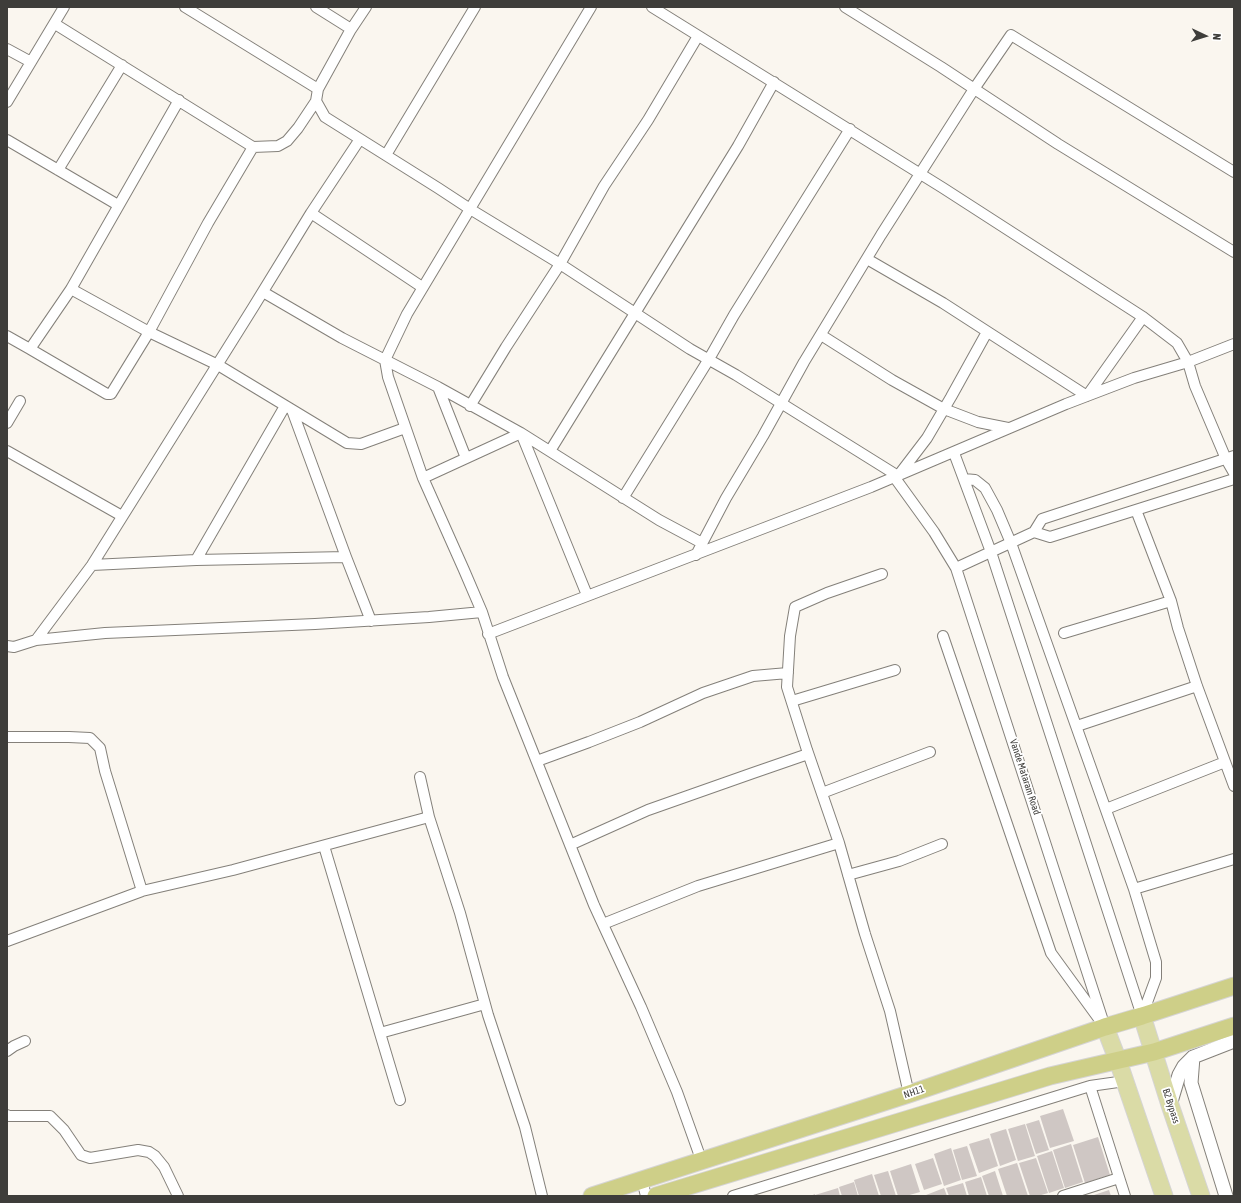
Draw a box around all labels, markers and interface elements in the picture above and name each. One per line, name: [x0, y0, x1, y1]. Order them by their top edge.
north arrow: [1185, 16, 1225, 56]
text: N: [1211, 33, 1223, 40]
street label: Vande Mataram Road: [1007, 738, 1043, 816]
street label: NH11: [902, 1083, 926, 1101]
street label: B2 Bypass: [1160, 1087, 1182, 1125]

